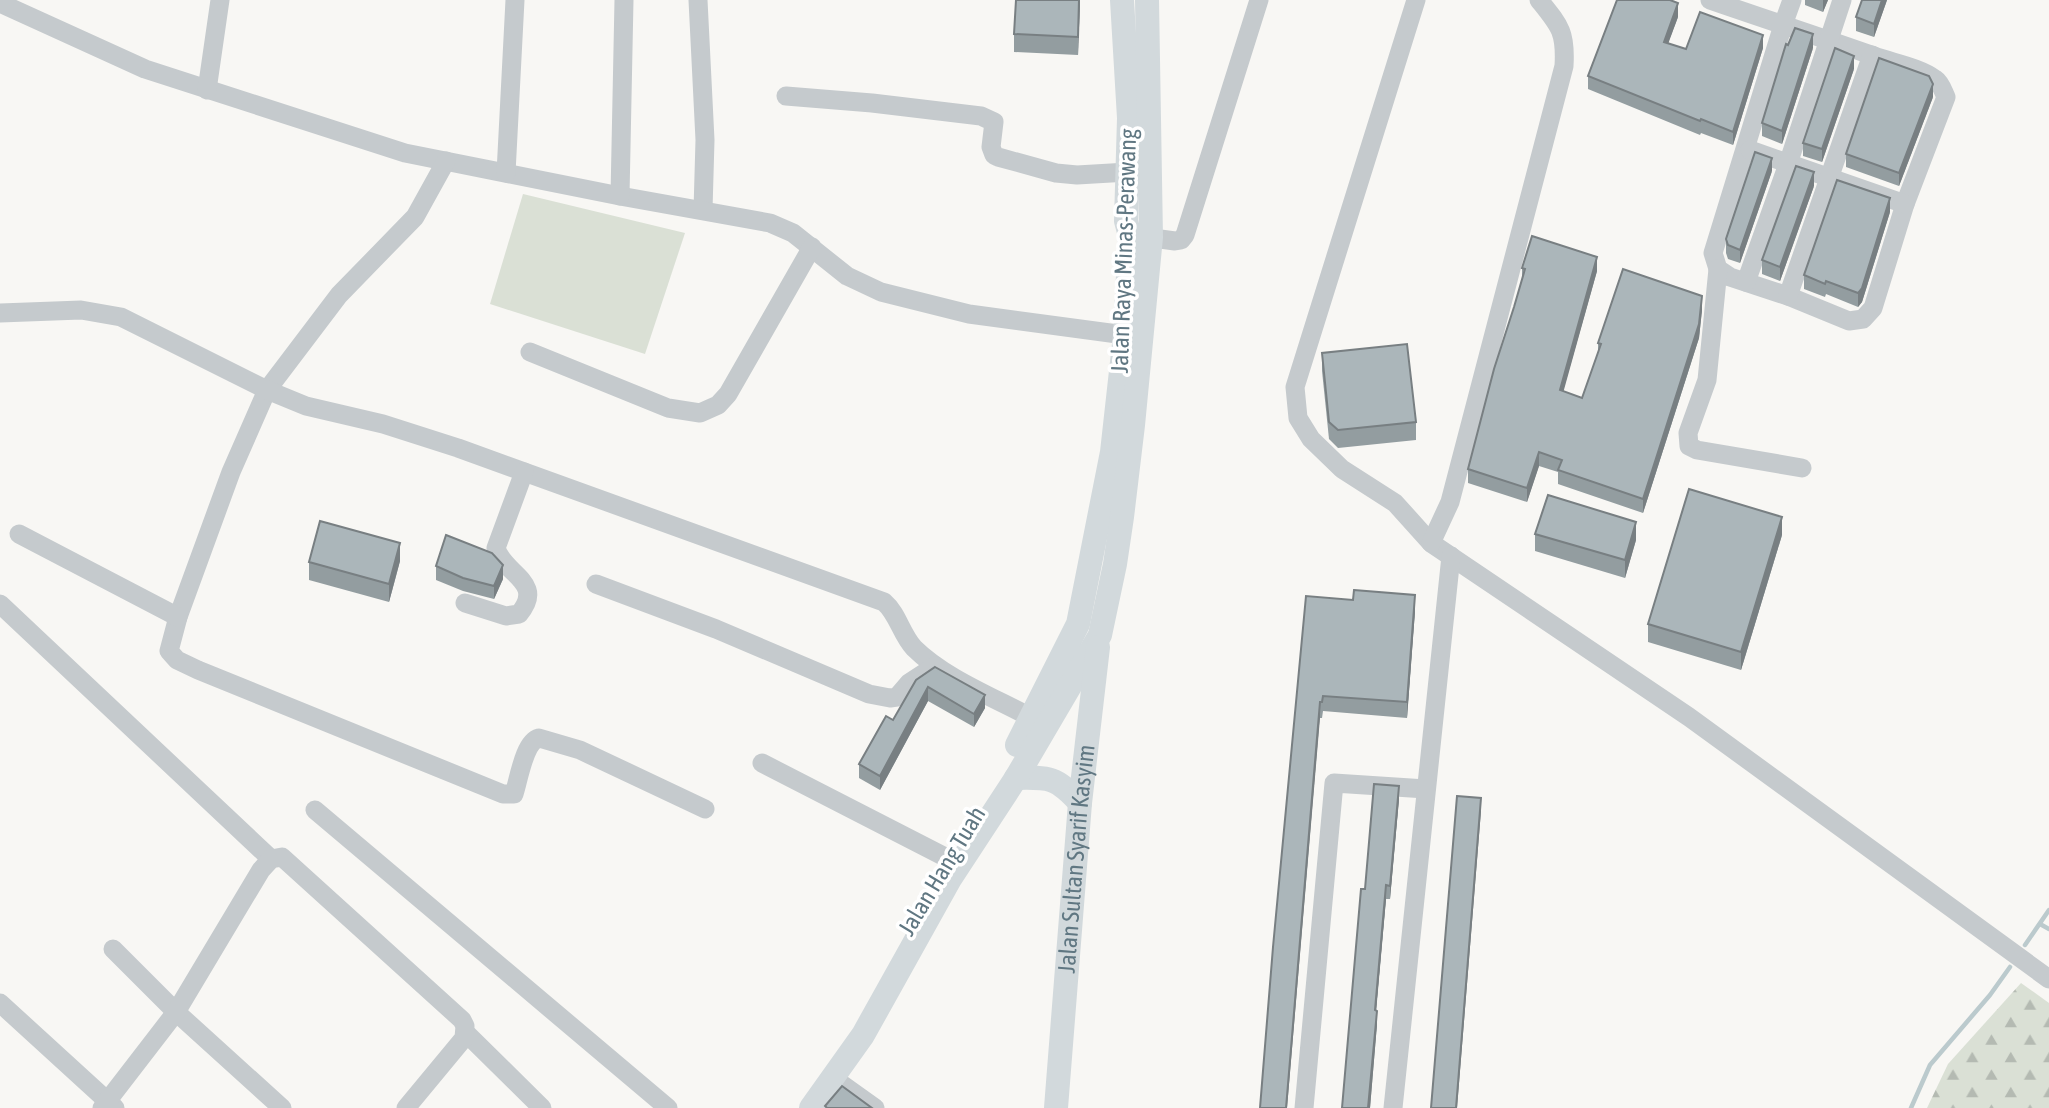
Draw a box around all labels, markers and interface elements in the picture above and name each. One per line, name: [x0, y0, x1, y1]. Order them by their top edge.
street label: Jalan Raya Minas-Perawang: [1106, 128, 1141, 374]
street label: Jalan Sultan Syarif Kasyim: [1053, 743, 1100, 974]
street label: Jalan Hang Tuah: [893, 801, 991, 940]

